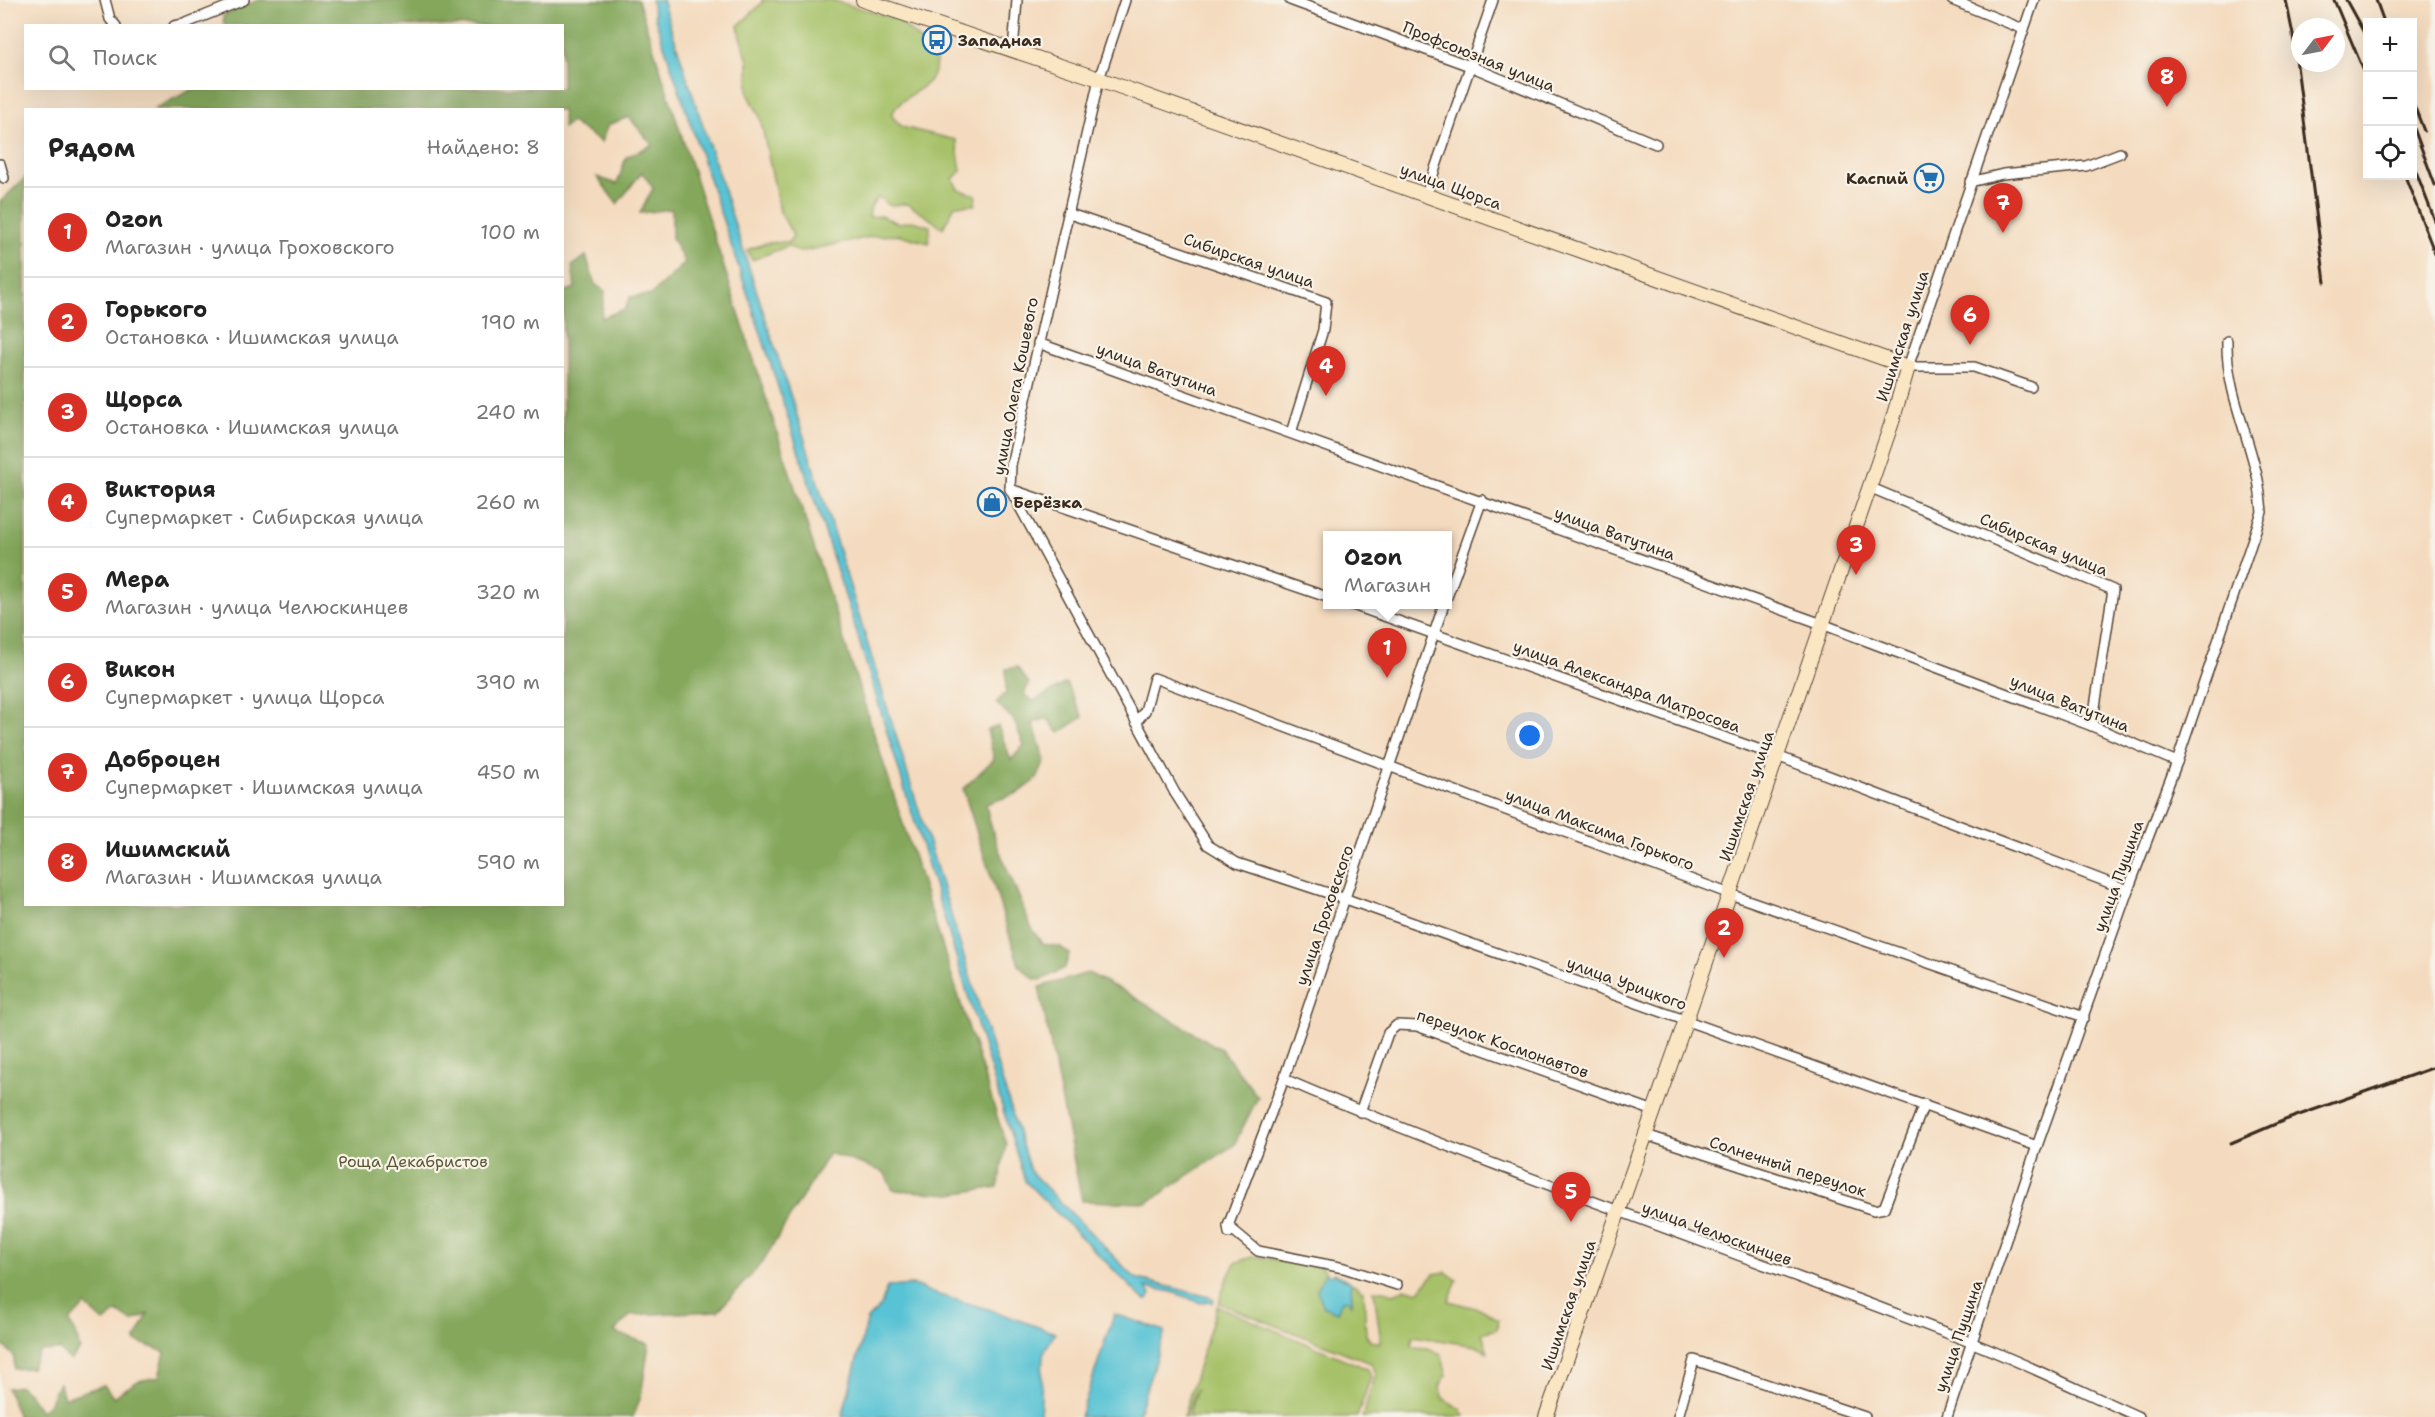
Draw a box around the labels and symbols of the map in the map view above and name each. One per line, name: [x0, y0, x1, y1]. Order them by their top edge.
street label: Профсоюзная улица: [1400, 16, 1558, 97]
north arrow: [2291, 18, 2345, 72]
bus stop icon: Западная: [921, 24, 953, 56]
place label: Западная: [958, 30, 1042, 51]
pin: 8: [2148, 57, 2186, 107]
street label: улица Щорса: [1397, 158, 1504, 215]
supermarket icon: Каспий: [1913, 162, 1945, 194]
place label: Каспий: [1846, 168, 1908, 189]
pin: 7: [1984, 184, 2022, 233]
street label: Сибирская улица: [1181, 228, 1317, 293]
street label: Ишимская улица: [1871, 268, 1934, 404]
street label: улица Олега Кошевого: [988, 295, 1043, 477]
pin: 6: [1950, 296, 1990, 345]
street label: улица Ватутина: [1094, 338, 1220, 401]
pin: 4: [1306, 346, 1346, 396]
shop icon: Берёзка: [976, 486, 1008, 518]
place label: Берёзка: [1013, 492, 1082, 513]
street label: улица Ватутина: [1552, 502, 1678, 565]
street label: Сибирская улица: [1977, 508, 2111, 581]
pin: 3: [1836, 526, 1876, 575]
pin: 1: [1368, 628, 1406, 678]
street label: улица Александра Матросова: [1510, 635, 1743, 737]
street label: улица Ватутина: [2007, 670, 2133, 737]
your location: [1515, 721, 1544, 750]
street label: Ишимская улица: [1714, 728, 1779, 864]
street label: улица Максима Горького: [1502, 784, 1697, 875]
street label: улица Пущина: [2089, 817, 2148, 935]
street label: улица Гроховского: [1291, 842, 1358, 988]
pin: 2: [1704, 908, 1744, 958]
street label: улица Урицкого: [1564, 952, 1690, 1015]
street label: переулок Космонавтов: [1414, 1004, 1592, 1083]
street label: Солнечный переулок: [1707, 1131, 1869, 1202]
park label: Роща Декабристов: [338, 1151, 488, 1172]
pin: 5: [1552, 1172, 1590, 1222]
street label: улица Челюскинцев: [1639, 1197, 1795, 1270]
street label: Ишимская улица: [1536, 1237, 1601, 1373]
street label: улица Пущина: [1929, 1277, 1988, 1395]

